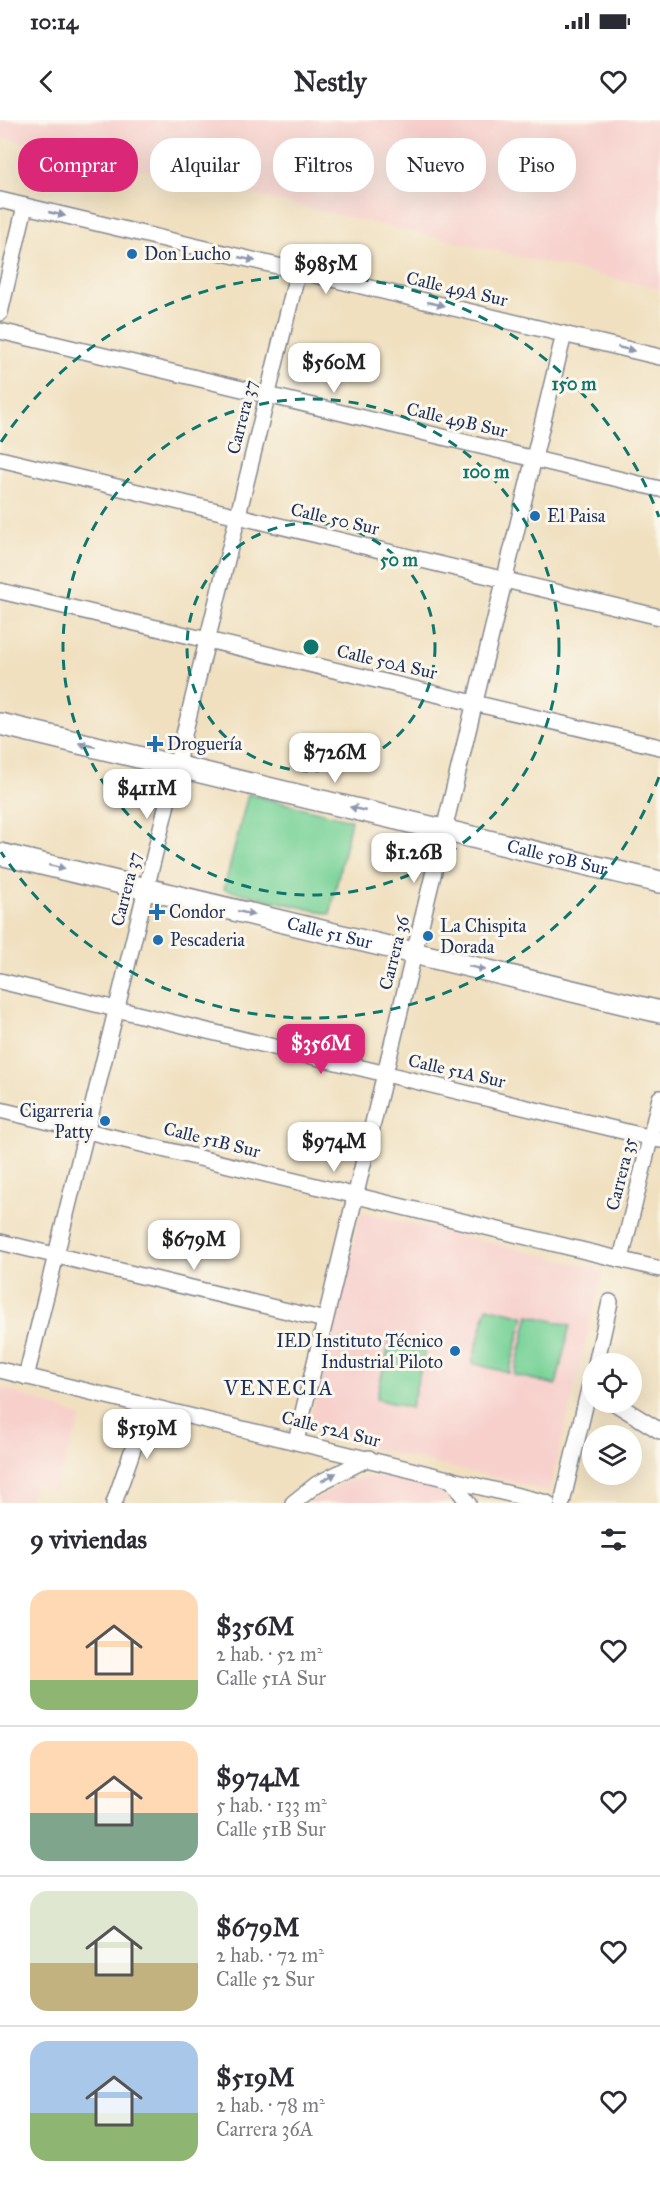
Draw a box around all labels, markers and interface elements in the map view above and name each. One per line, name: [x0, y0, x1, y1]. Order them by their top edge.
text: 10:14: [30, 8, 78, 35]
icon: back: [30, 65, 63, 98]
text: Nestly: [294, 65, 366, 98]
icon: heart: [597, 65, 630, 98]
chip: Comprar: [18, 138, 138, 192]
chip: Alquilar: [150, 138, 261, 192]
chip: Filtros: [273, 138, 374, 192]
chip: Nuevo: [386, 138, 486, 192]
chip: Piso: [498, 138, 576, 192]
one-way arrow: [48, 209, 66, 219]
place label: Don Lucho: [144, 243, 231, 265]
pin: $985M: [284, 244, 368, 295]
marker: Don Lucho: [125, 247, 139, 261]
text: $985M: [294, 251, 358, 275]
one-way arrow: [237, 254, 256, 264]
street label: Calle 49A Sur: [404, 267, 510, 311]
one-way arrow: [427, 300, 446, 310]
pin: $560M: [292, 343, 376, 394]
one-way arrow: [617, 345, 635, 355]
text: $560M: [302, 350, 366, 374]
text: 150 m: [552, 373, 597, 395]
street label: Carrera 37: [222, 378, 262, 456]
street label: Calle 49B Sur: [404, 398, 510, 442]
text: 100 m: [463, 461, 510, 483]
street label: Calle 50 Sur: [289, 498, 382, 540]
place label: El Paisa: [547, 505, 606, 527]
marker: El Paisa: [528, 509, 542, 523]
text: 50 m: [380, 549, 419, 571]
centre of rings: [301, 637, 321, 657]
street label: Calle 50A Sur: [335, 640, 440, 684]
place label: Droguería: [167, 733, 242, 756]
pin: $726M: [293, 733, 377, 784]
marker: Droguería: [148, 737, 162, 751]
one-way arrow: [78, 739, 96, 749]
text: $726M: [303, 740, 367, 764]
pin: $411M: [105, 769, 189, 820]
text: $411M: [117, 776, 177, 800]
one-way arrow: [349, 804, 367, 814]
pin: $1.26B: [365, 833, 463, 884]
street label: Calle 50B Sur: [505, 835, 610, 880]
text: $1.26B: [385, 840, 443, 864]
street label: Carrera 37: [106, 850, 146, 928]
one-way arrow: [48, 863, 66, 873]
place label: Condor: [169, 901, 225, 923]
marker: Condor: [150, 905, 164, 919]
one-way arrow: [237, 908, 256, 918]
street label: Calle 51 Sur: [285, 912, 375, 954]
street label: Carrera 36: [374, 913, 414, 992]
place label: La Chispita Dorada: [440, 915, 527, 958]
place label: Pescaderia: [170, 929, 245, 951]
marker: La Chispita Dorada: [421, 929, 435, 943]
marker: Pescaderia: [151, 933, 165, 947]
one-way arrow: [468, 964, 487, 973]
pin: $356M: [279, 1024, 363, 1075]
text: $356M: [291, 1031, 351, 1055]
street label: Calle 51A Sur: [406, 1049, 508, 1093]
place label: Cigarreria Patty: [20, 1100, 94, 1143]
marker: Cigarreria Patty: [98, 1114, 112, 1128]
street label: Calle 51B Sur: [161, 1117, 263, 1163]
pin: $974M: [292, 1122, 376, 1173]
text: $974M: [302, 1129, 366, 1153]
street label: Carrera 35: [601, 1135, 641, 1213]
pin: $679M: [152, 1220, 236, 1271]
text: $679M: [162, 1227, 226, 1251]
place label: IED Instituto Técnico Industrial Piloto: [276, 1330, 443, 1373]
marker: IED Instituto Técnico Industrial Piloto: [448, 1344, 462, 1358]
map controls: [582, 1353, 642, 1485]
button: locate: [582, 1353, 642, 1413]
district label: VENECIA: [223, 1375, 334, 1401]
street label: Calle 52A Sur: [279, 1406, 383, 1452]
pin: $519M: [105, 1409, 189, 1460]
text: $519M: [117, 1416, 177, 1440]
button: layers: [582, 1425, 642, 1485]
one-way arrow: [321, 1472, 338, 1482]
text: 9 viviendas: [30, 1523, 147, 1555]
icon: filters: [597, 1523, 630, 1556]
text: $356M: [216, 1610, 294, 1642]
icon: home: [78, 1614, 150, 1686]
icon: heart: [597, 1634, 630, 1667]
text: 2 hab. · 52 m²: [216, 1642, 323, 1666]
text: Calle 51A Sur: [216, 1666, 326, 1690]
text: $974M: [216, 1761, 300, 1793]
icon: home: [78, 1765, 150, 1837]
icon: heart: [597, 1785, 630, 1818]
text: 5 hab. · 133 m²: [216, 1793, 327, 1817]
text: Calle 51B Sur: [216, 1817, 326, 1841]
text: $679M: [216, 1911, 300, 1943]
icon: home: [78, 1915, 150, 1987]
icon: heart: [597, 1935, 630, 1968]
text: 2 hab. · 72 m²: [216, 1943, 324, 1967]
text: Calle 52 Sur: [216, 1967, 315, 1991]
text: $519M: [216, 2061, 295, 2093]
icon: home: [78, 2065, 150, 2137]
icon: heart: [597, 2085, 630, 2118]
text: 2 hab. · 78 m²: [216, 2093, 325, 2117]
text: Carrera 36A: [216, 2117, 313, 2141]

